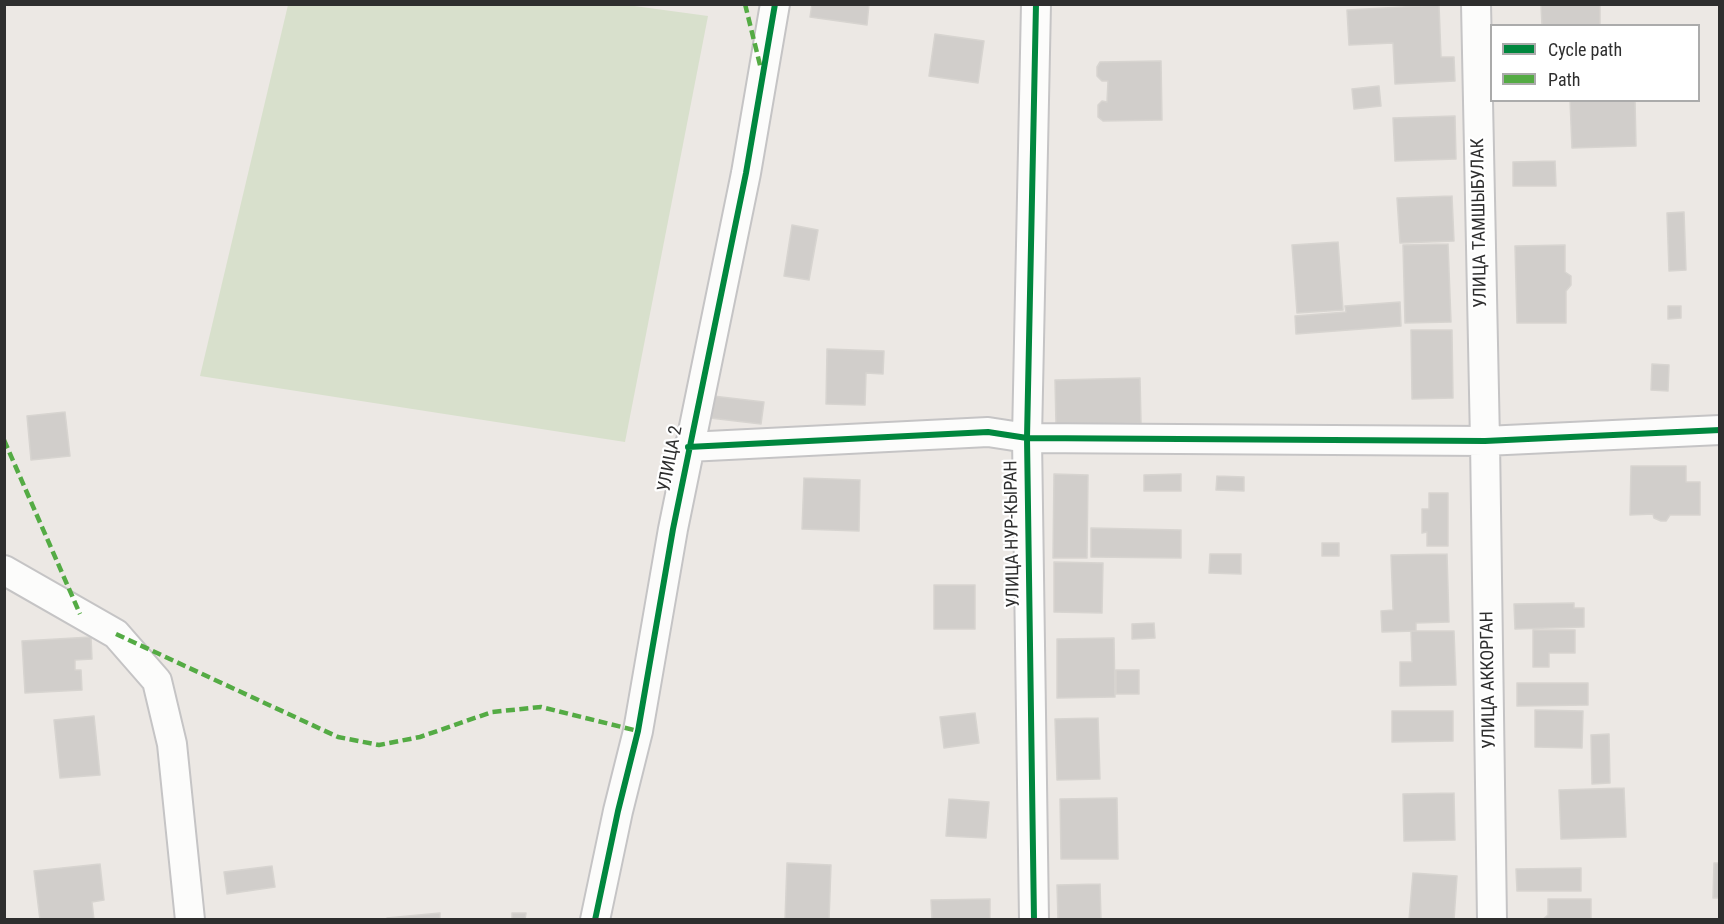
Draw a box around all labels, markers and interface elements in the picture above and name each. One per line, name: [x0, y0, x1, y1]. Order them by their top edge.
legend: [1490, 24, 1700, 102]
text: Cycle path: [1548, 39, 1622, 60]
text: Path: [1548, 69, 1581, 90]
street label: УЛИЦА ТАМШЫБУЛАК: [1468, 138, 1492, 308]
street label: УЛИЦА 2: [654, 424, 688, 494]
street label: УЛИЦА НУР-КЫРАН: [1001, 460, 1025, 608]
street label: УЛИЦА АККОРГАН: [1477, 611, 1501, 749]

